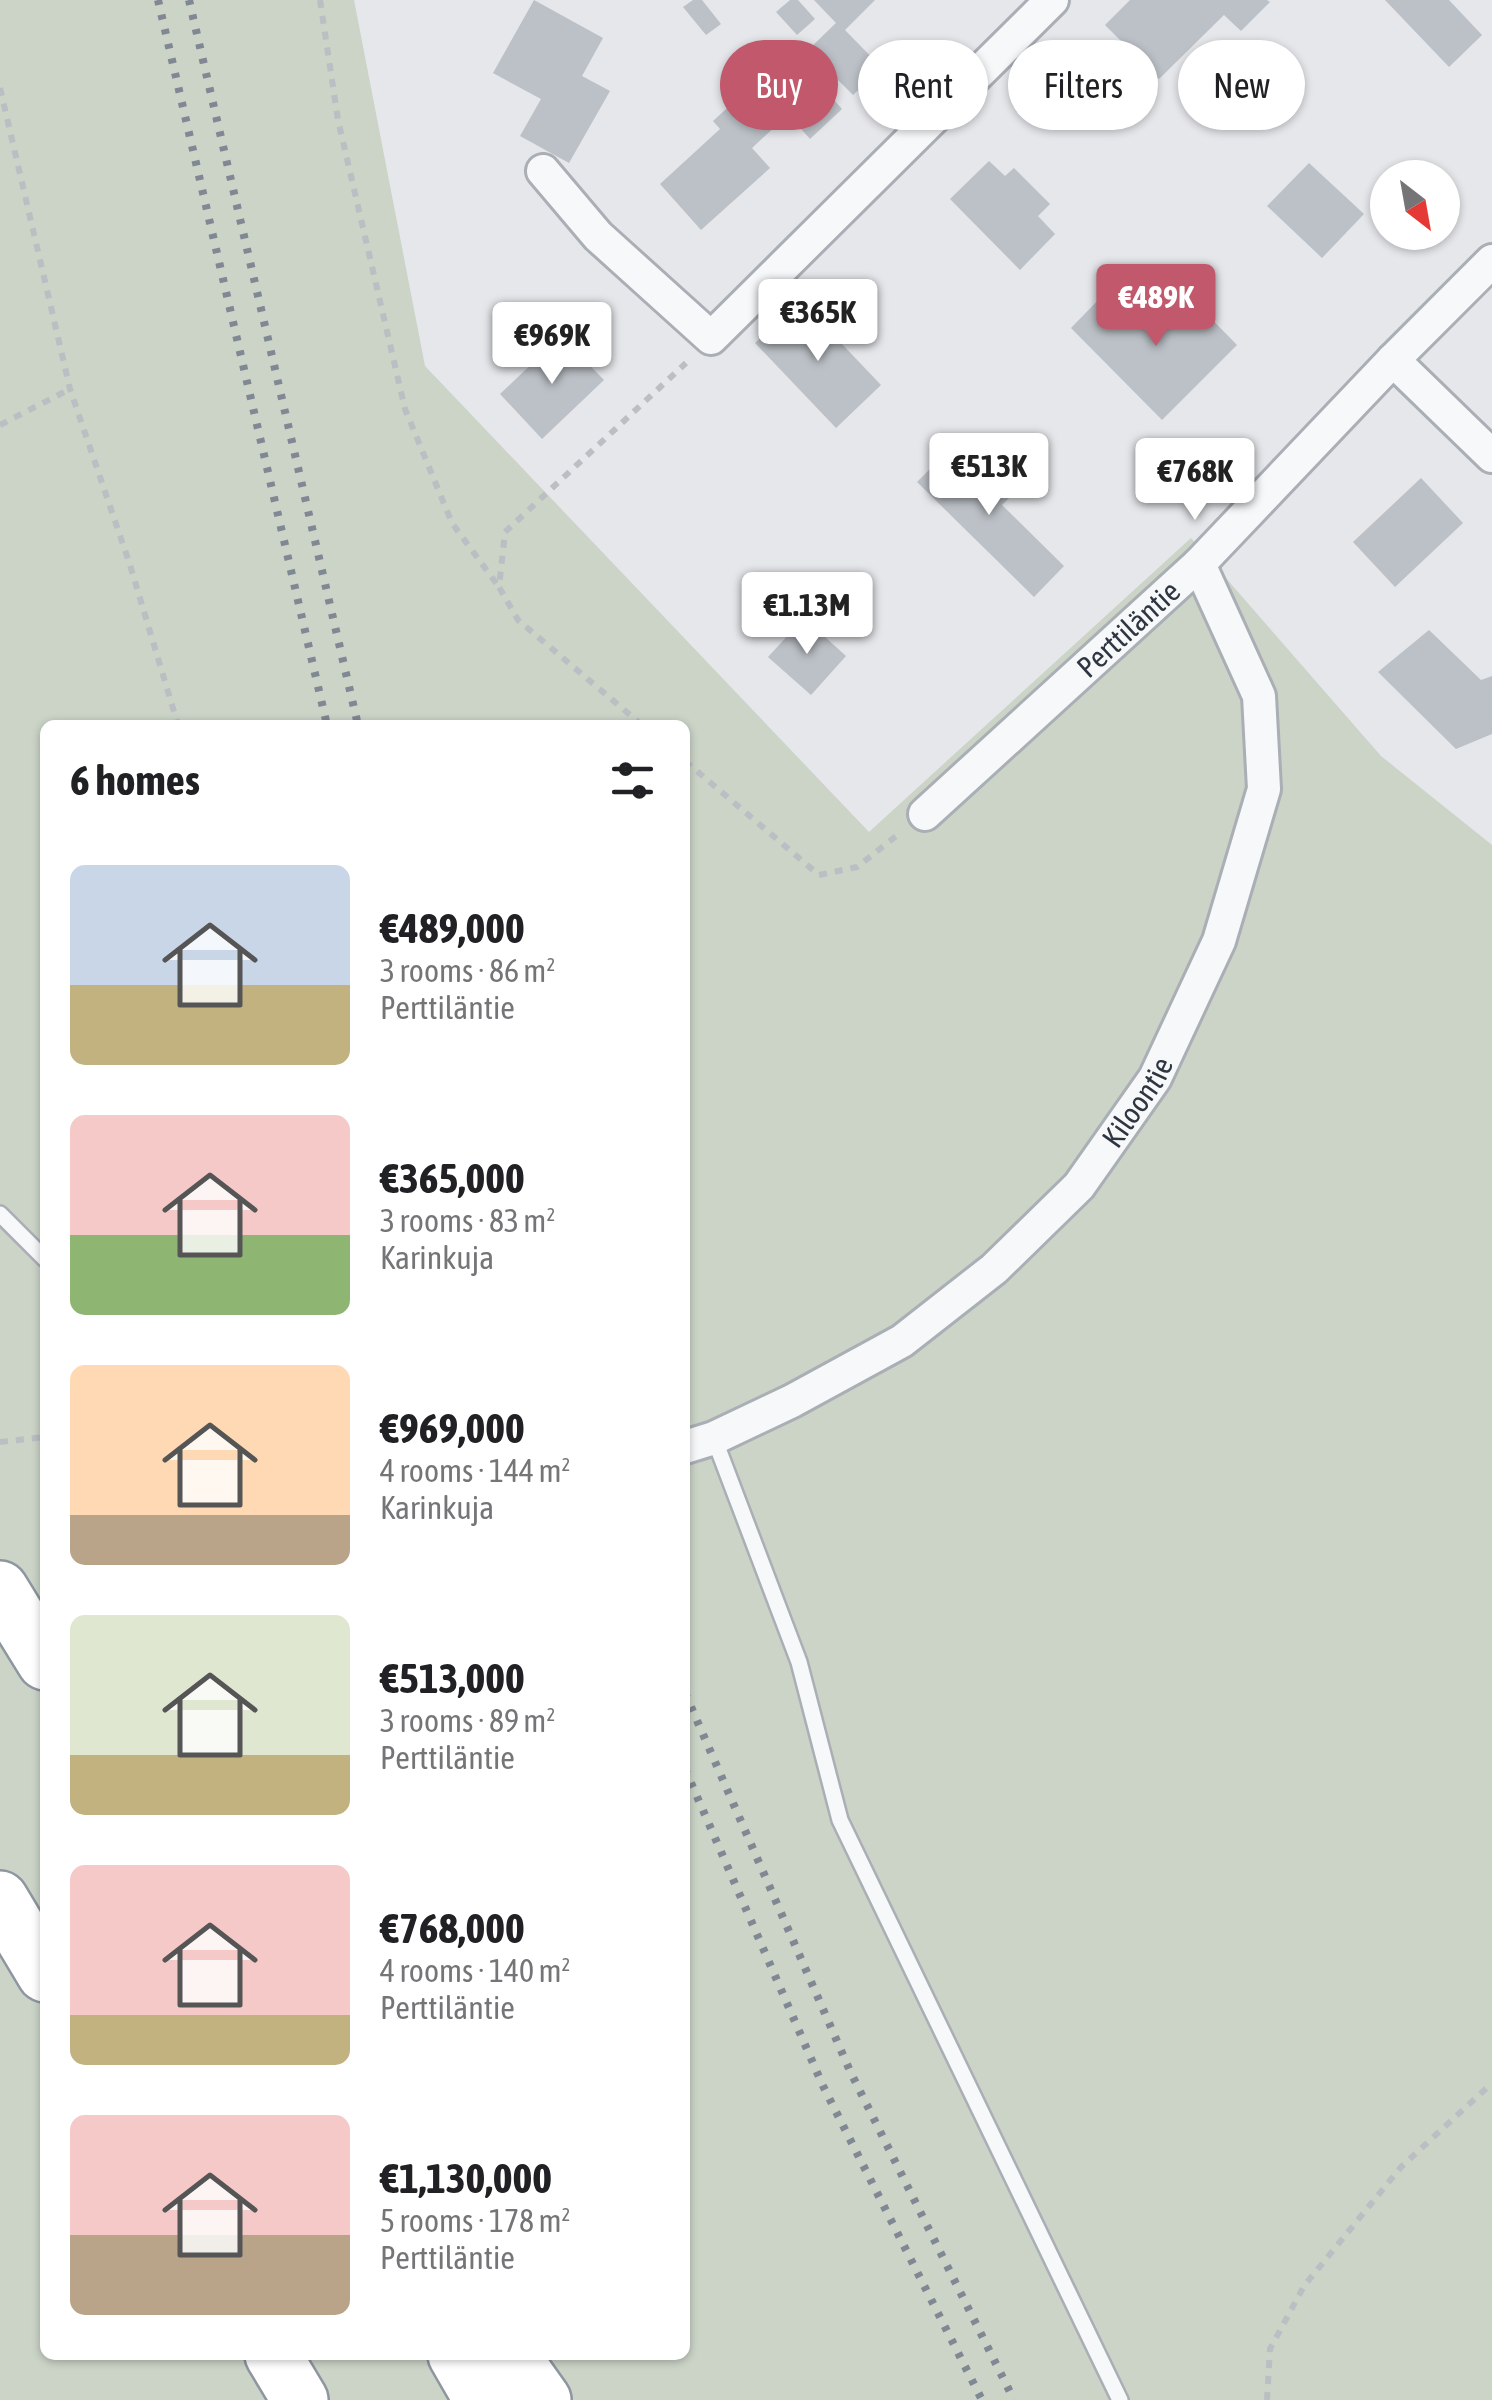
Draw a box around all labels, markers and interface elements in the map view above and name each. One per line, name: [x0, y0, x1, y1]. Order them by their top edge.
chip: Buy: [720, 40, 838, 130]
chip: Rent: [858, 40, 988, 130]
chip: Filters: [1008, 40, 1158, 130]
chip: New: [1178, 40, 1305, 130]
north arrow: [1370, 160, 1460, 250]
map controls: [1370, 160, 1460, 250]
pin: €489K: [1086, 264, 1226, 349]
text: €489K: [1118, 278, 1194, 315]
pin: €365K: [748, 279, 888, 364]
text: €365K: [780, 293, 856, 330]
pin: €969K: [482, 302, 622, 387]
text: €969K: [514, 316, 590, 353]
pin: €513K: [919, 433, 1059, 518]
pin: €768K: [1125, 438, 1265, 523]
text: €513K: [951, 447, 1027, 484]
text: €768K: [1157, 452, 1233, 489]
pin: €1.13M: [726, 572, 888, 657]
street label: Perttiläntie: [1070, 573, 1186, 684]
text: €1.13M: [764, 586, 850, 623]
icon: filters: [605, 753, 660, 808]
text: 6 homes: [70, 756, 200, 804]
text: €489,000: [380, 904, 525, 952]
icon: home: [150, 905, 270, 1025]
text: 3 rooms · 86 m²: [380, 952, 555, 989]
text: Perttiläntie: [380, 989, 515, 1026]
street label: Kiloontie: [1095, 1052, 1179, 1153]
text: €365,000: [380, 1154, 525, 1202]
icon: home: [150, 1155, 270, 1275]
text: 3 rooms · 83 m²: [380, 1202, 555, 1239]
text: Karinkuja: [380, 1239, 494, 1276]
text: €969,000: [380, 1404, 525, 1452]
icon: home: [150, 1405, 270, 1525]
text: 4 rooms · 144 m²: [380, 1452, 570, 1489]
text: Karinkuja: [380, 1489, 494, 1526]
text: €513,000: [380, 1654, 525, 1702]
icon: home: [150, 1655, 270, 1775]
text: 3 rooms · 89 m²: [380, 1702, 555, 1739]
text: Perttiläntie: [380, 1739, 515, 1776]
text: €768,000: [380, 1904, 525, 1952]
icon: home: [150, 1905, 270, 2025]
text: 4 rooms · 140 m²: [380, 1952, 570, 1989]
text: Perttiläntie: [380, 1989, 515, 2026]
text: €1,130,000: [380, 2154, 552, 2202]
icon: home: [150, 2155, 270, 2275]
text: 5 rooms · 178 m²: [380, 2202, 570, 2239]
text: Perttiläntie: [380, 2239, 515, 2276]

